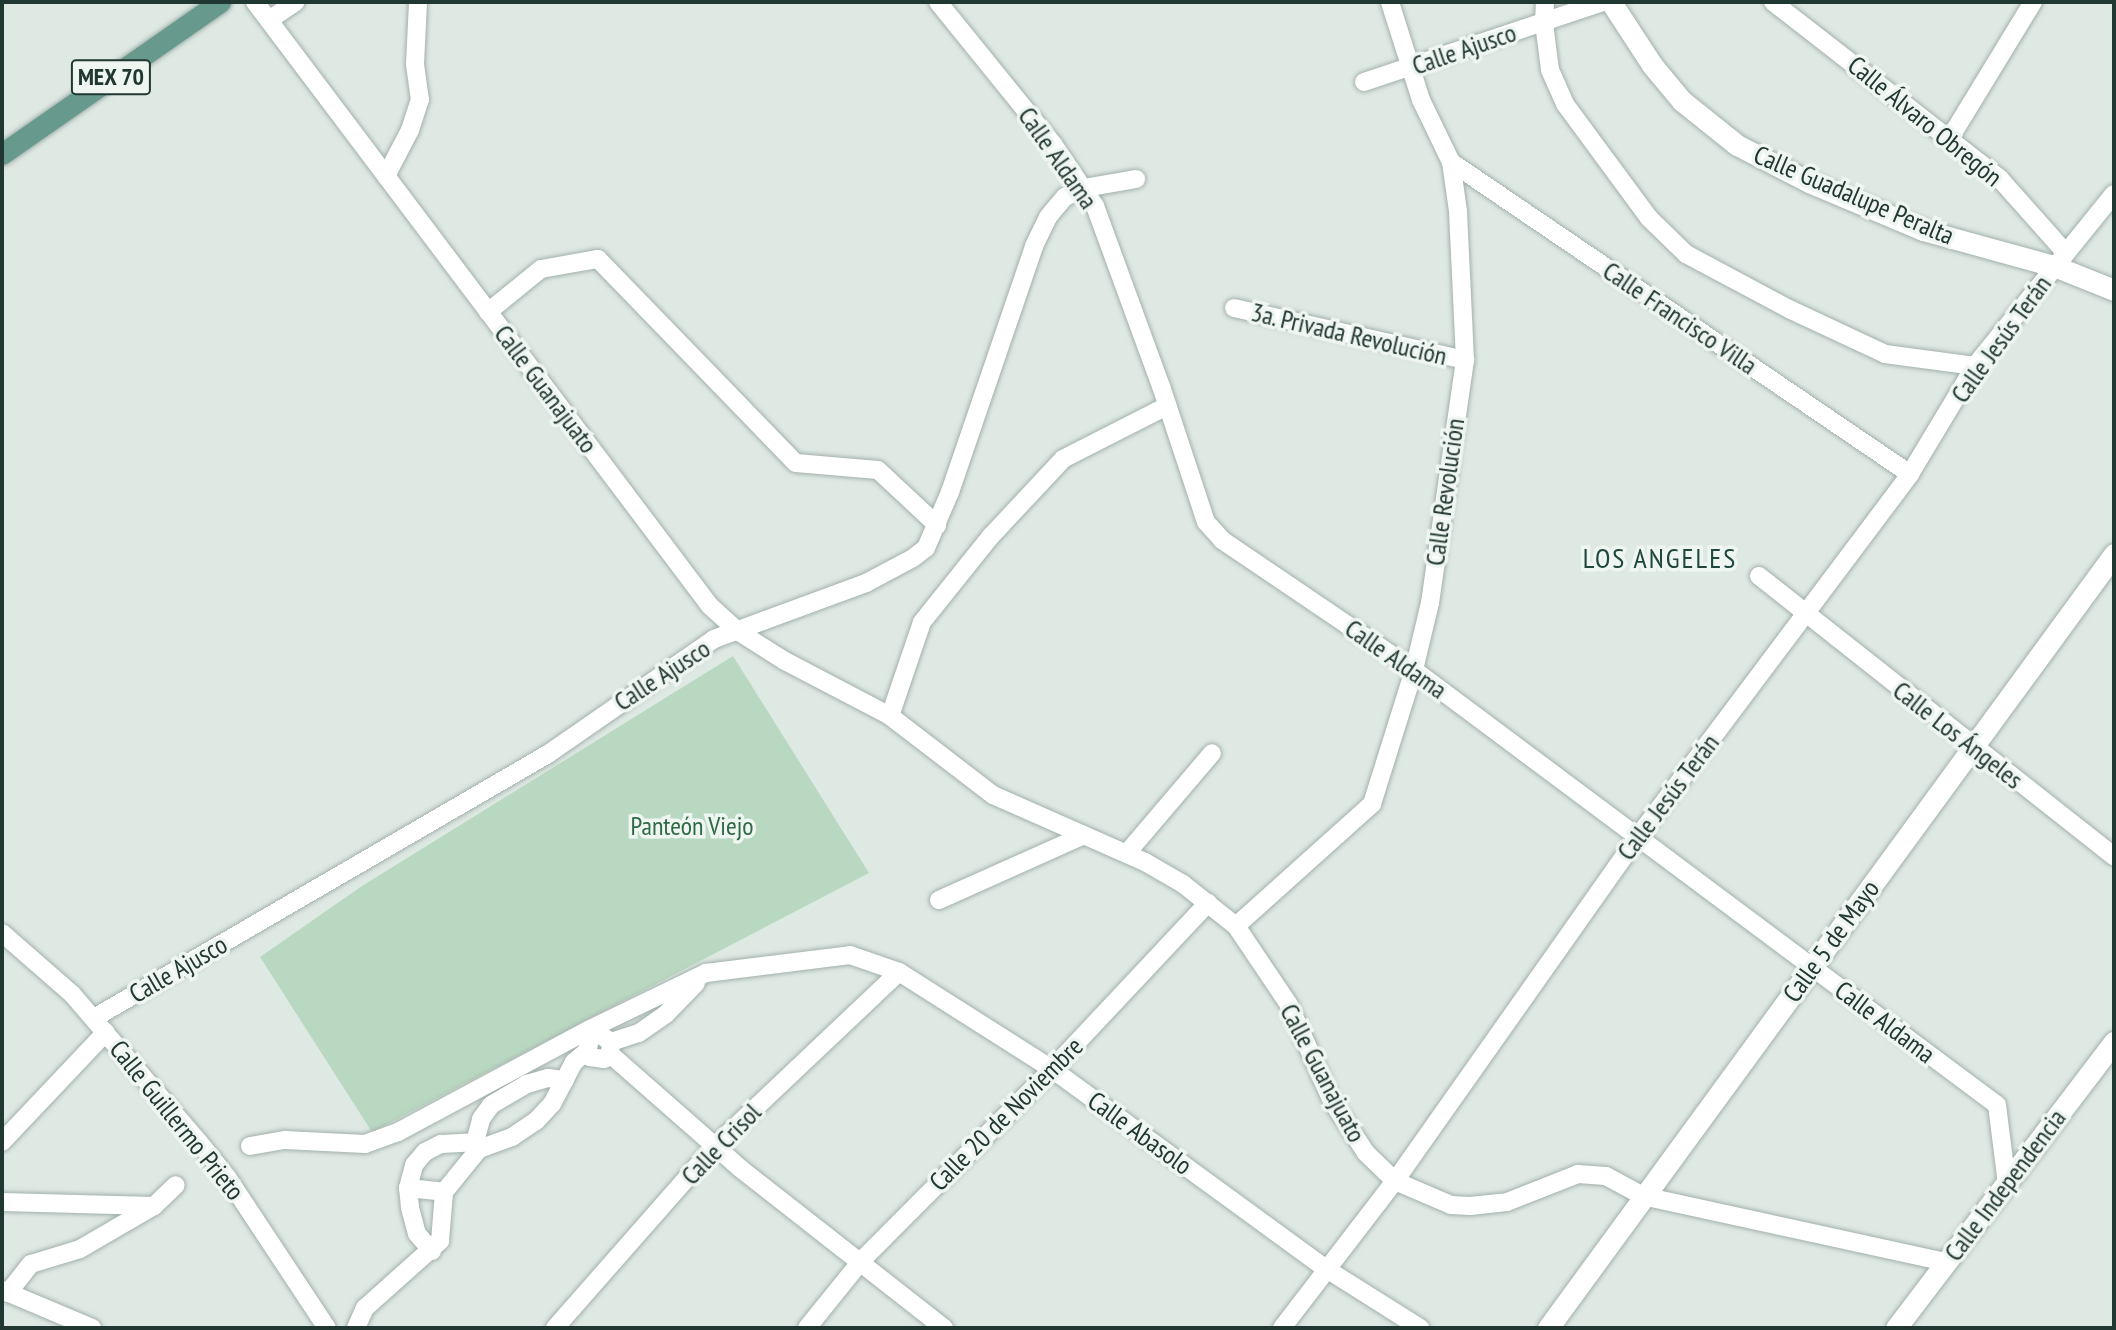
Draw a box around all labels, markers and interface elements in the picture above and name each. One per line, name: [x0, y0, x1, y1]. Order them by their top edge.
street label: Calle Ajusco: [1408, 17, 1520, 81]
street label: Calle Álvaro Obregón: [1841, 49, 2009, 193]
road number: MEX 70: [69, 56, 153, 98]
street label: Calle Aldama: [1011, 101, 1105, 215]
street label: Calle Guadalupe Peralta: [1749, 139, 1959, 251]
street label: Calle Francisco Villa: [1597, 255, 1763, 381]
street label: Calle Jesús Terán: [1944, 269, 2058, 409]
street label: 3a. Privada Revolución: [1247, 296, 1451, 372]
street label: Calle Guanajuato: [488, 319, 604, 459]
street label: Calle Revolución: [1419, 416, 1471, 568]
district label: LOS ANGELES: [1584, 541, 1736, 575]
street label: Calle Aldama: [1339, 612, 1453, 706]
street label: Calle Ajusco: [608, 632, 716, 718]
street label: Calle Los Ángeles: [1887, 674, 2029, 796]
street label: Calle Jesús Terán: [1610, 728, 1726, 866]
park label: Panteón Viejo: [630, 810, 754, 842]
street label: Calle 5 de Mayo: [1776, 874, 1886, 1008]
street label: Calle Ajusco: [123, 928, 233, 1010]
street label: Calle Aldama: [1829, 974, 1941, 1070]
street label: Calle Guanajuato: [1274, 999, 1372, 1147]
street label: Calle 20 de Noviembre: [923, 1031, 1089, 1197]
street label: Calle Guillermo Prieto: [103, 1034, 251, 1206]
street label: Calle Abasolo: [1082, 1085, 1198, 1181]
street label: Calle Crisol: [675, 1097, 767, 1191]
street label: Calle Independencia: [1938, 1103, 2072, 1267]

